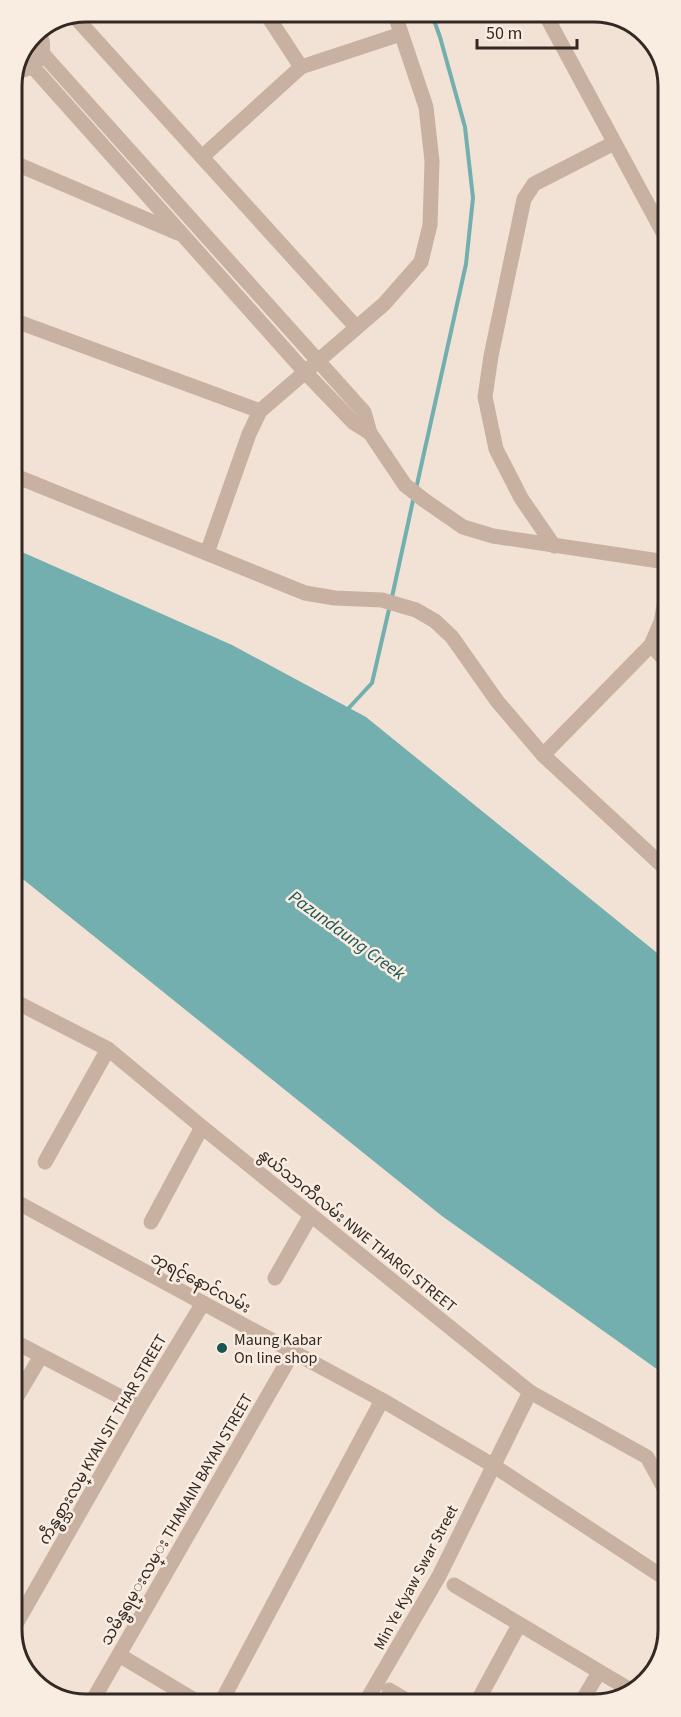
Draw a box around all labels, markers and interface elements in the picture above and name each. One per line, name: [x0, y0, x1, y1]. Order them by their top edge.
scale bar: [477, 12, 578, 50]
text: 50 m: [486, 21, 522, 46]
water label: Pazundaung Creek: [283, 885, 410, 986]
street label: နွယ်သာကီလမ်း NWE THARGI STREET: [252, 1143, 462, 1319]
street label: ဘုရင့်နောင်လမ်း: [145, 1246, 255, 1321]
place label: Maung Kabar On line shop: [234, 1329, 322, 1369]
street label: ကဵန္စစ္သားလမ္ KYAN SIT THAR STREET: [33, 1330, 175, 1550]
marker: Maung Kabar On line shop: [215, 1341, 229, 1355]
street label: သမိန္ဗရမ္းလမ္း THAMAIN BAYAN STREET: [95, 1389, 261, 1651]
street label: Min Ye Kyaw Swar Street: [368, 1501, 464, 1654]

